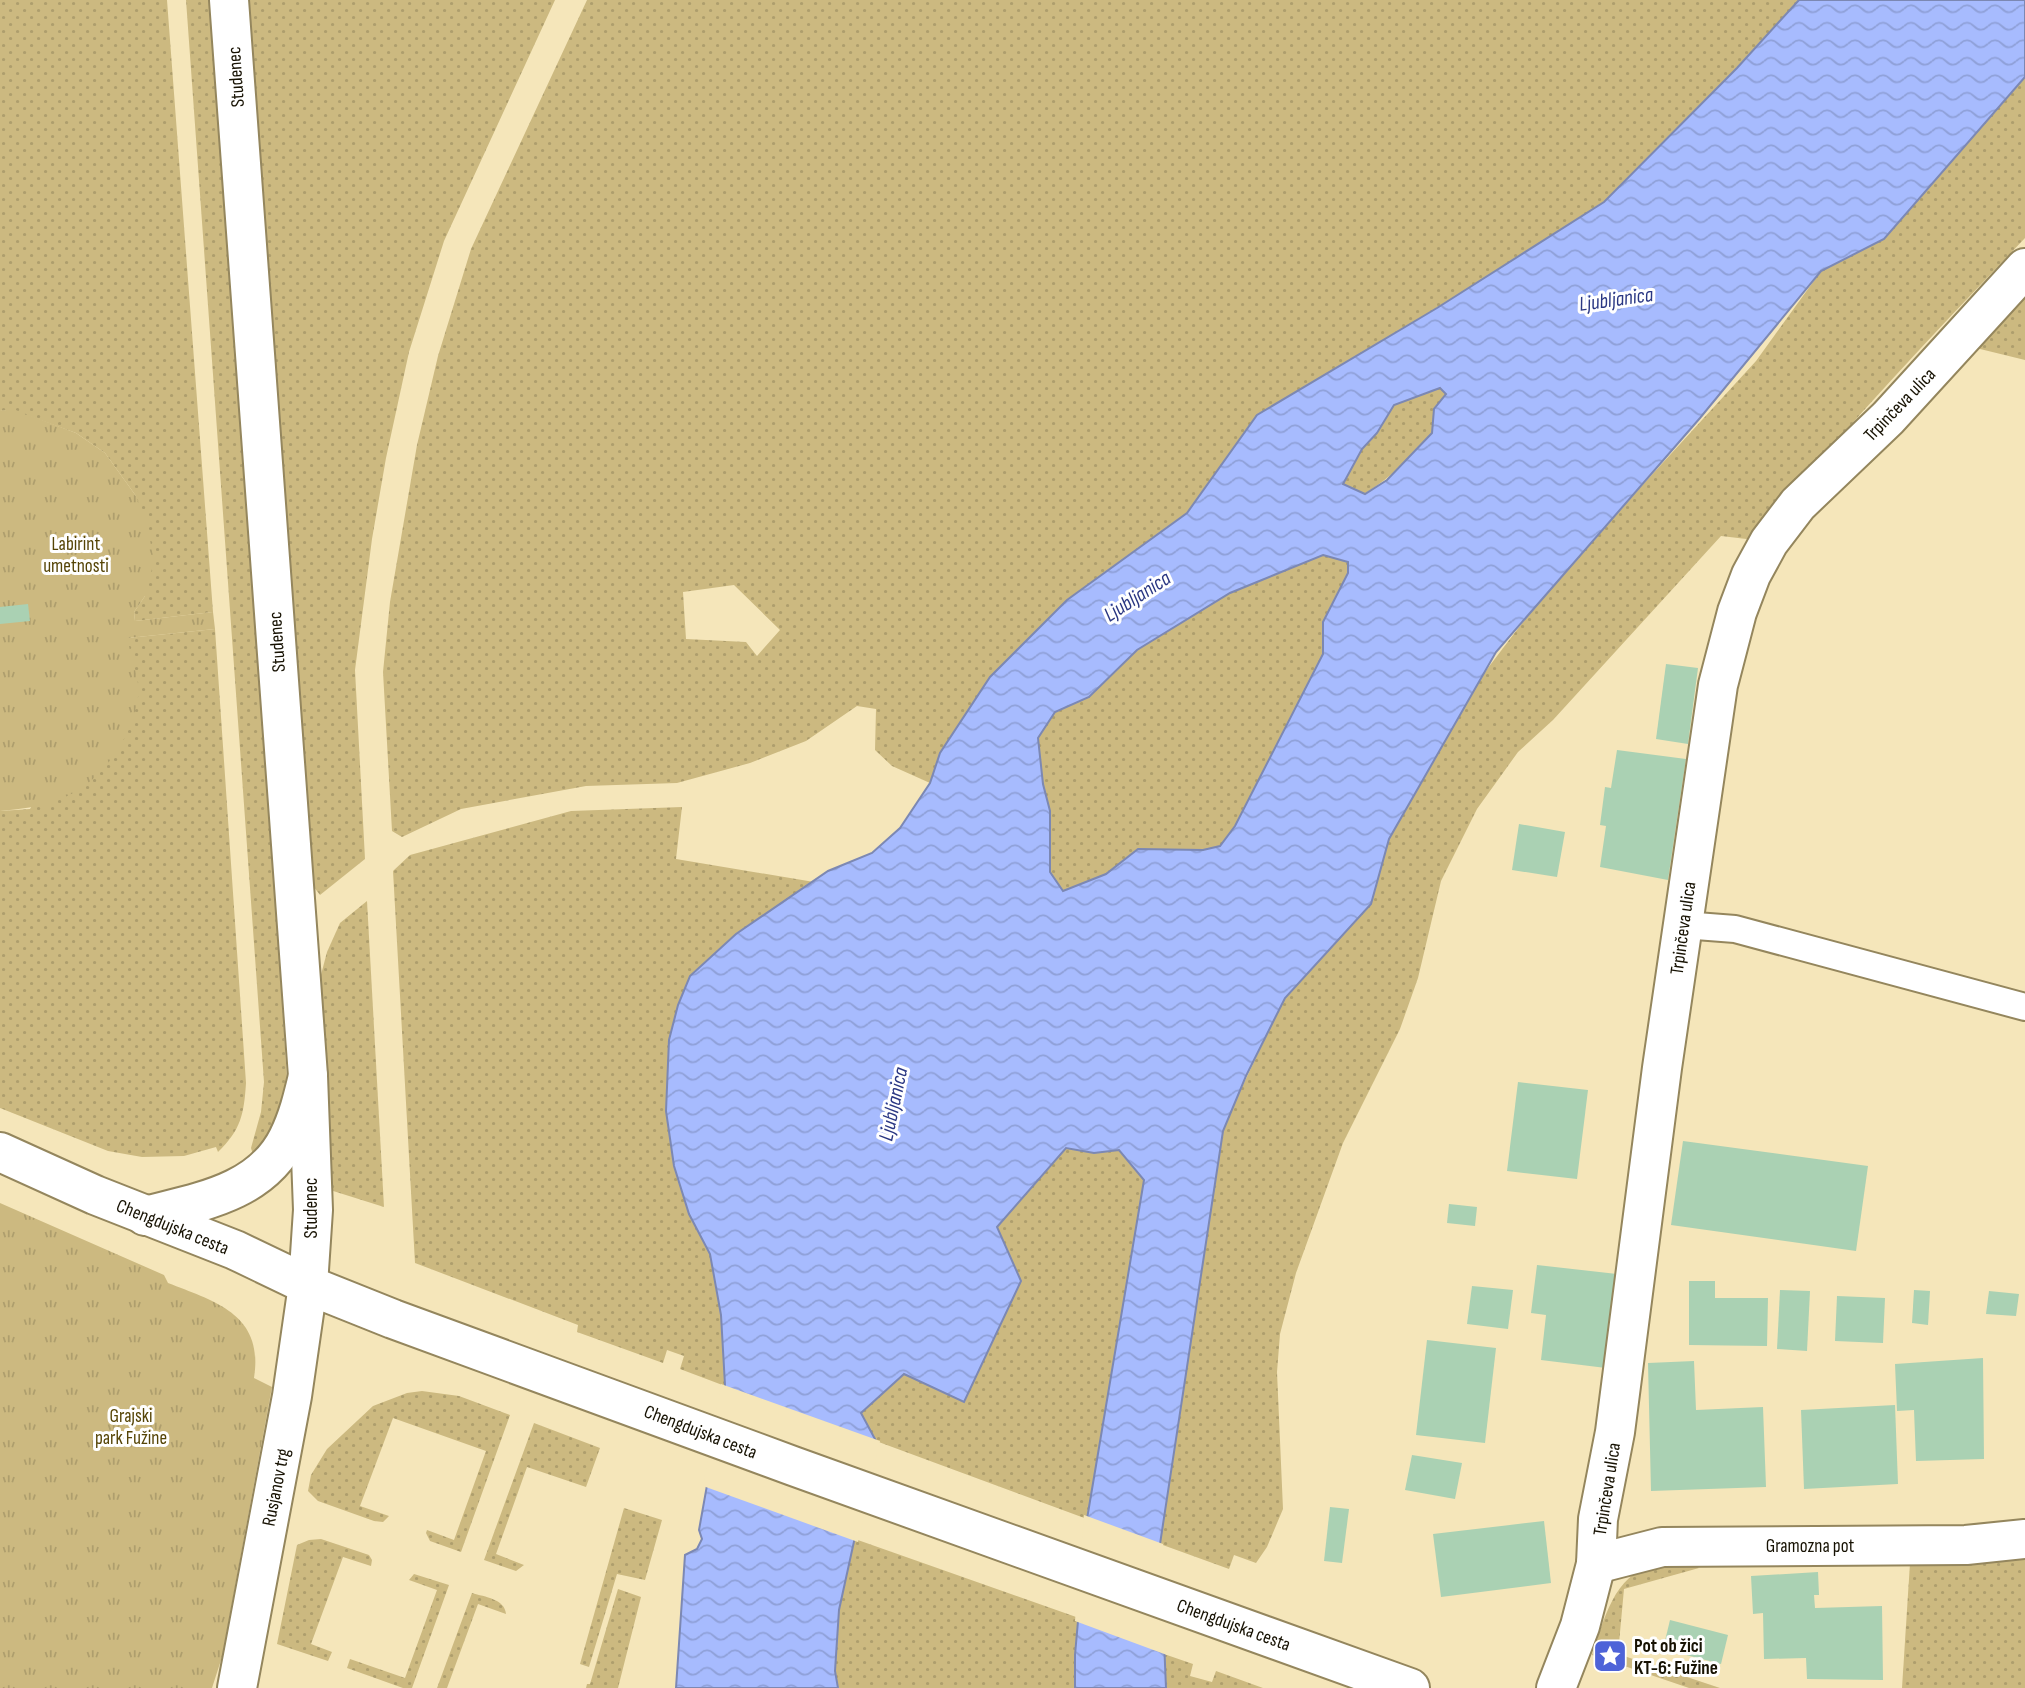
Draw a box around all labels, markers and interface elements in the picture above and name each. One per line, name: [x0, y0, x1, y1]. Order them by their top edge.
street label: Studenec: [223, 46, 250, 108]
water label: Ljubljanica: [1577, 282, 1655, 317]
street label: Trpinčeva ulica: [1859, 363, 1941, 447]
park label: Labirint umetnosti: [43, 533, 109, 578]
water label: Ljubljanica: [1099, 565, 1176, 627]
street label: Studenec: [264, 611, 291, 673]
street label: Trpinčeva ulica: [1666, 880, 1701, 976]
water label: Ljubljanica: [874, 1065, 914, 1143]
street label: Studenec: [300, 1178, 323, 1238]
street label: Chengdujska cesta: [113, 1194, 232, 1260]
street label: Chengdujska cesta: [641, 1400, 760, 1465]
park label: Grajski park Fužine: [95, 1405, 167, 1450]
street label: Trpinčeva ulica: [1589, 1441, 1626, 1537]
street label: Rusjanov trg: [258, 1446, 295, 1528]
street label: Gramozna pot: [1766, 1535, 1855, 1558]
street label: Chengdujska cesta: [1173, 1594, 1293, 1657]
place label: Pot ob žici KT-6: Fužine: [1634, 1635, 1718, 1680]
place icon: Pot ob žici KT-6: Fužine: [1591, 1637, 1629, 1675]

